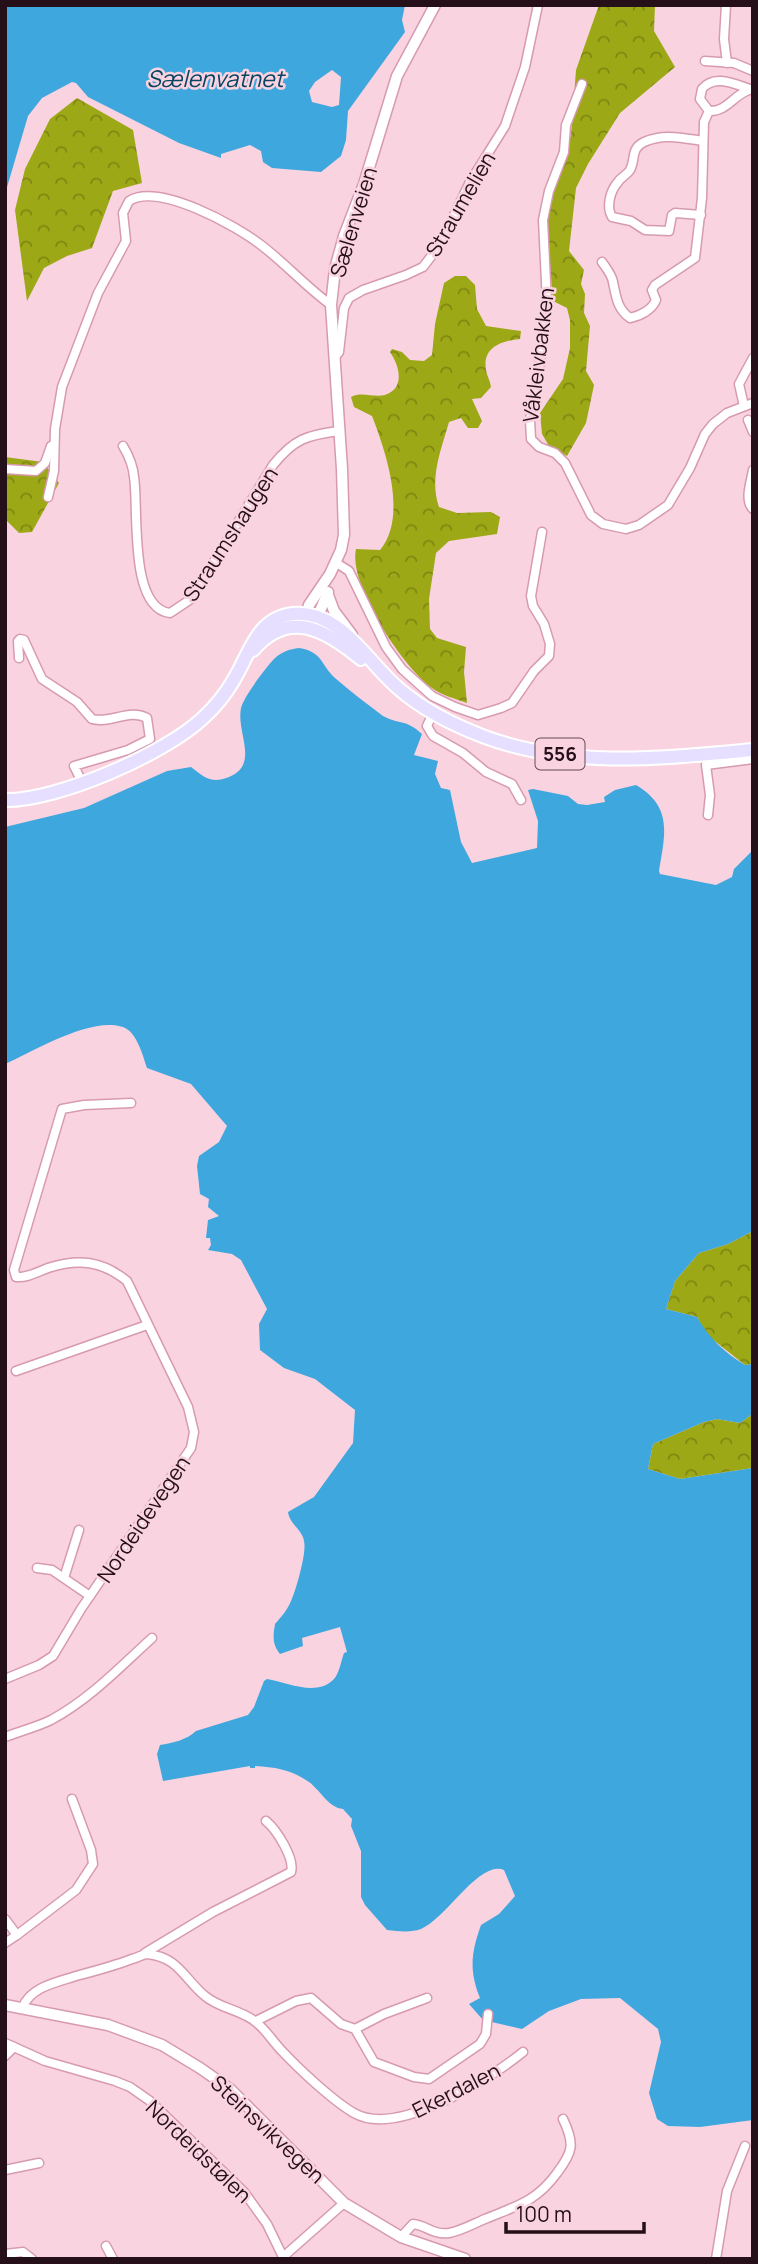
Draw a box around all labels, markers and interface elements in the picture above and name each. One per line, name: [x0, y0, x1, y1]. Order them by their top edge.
water label: Sælenvatnet: [146, 62, 286, 94]
street label: Straumelien: [419, 146, 501, 262]
street label: Sælenveien: [323, 163, 383, 281]
street label: Våkleivbakken: [516, 286, 560, 424]
street label: Straumshaugen: [176, 461, 284, 607]
road number: 556: [536, 738, 584, 769]
street label: Nordeidevegen: [90, 1450, 196, 1588]
street label: Ekerdalen: [407, 2056, 505, 2124]
street label: Steinsvikvegen: [205, 2069, 331, 2189]
street label: Nordeidstølen: [140, 2093, 258, 2209]
scale bar: [506, 2190, 644, 2234]
text: 100 m: [516, 2200, 572, 2228]

